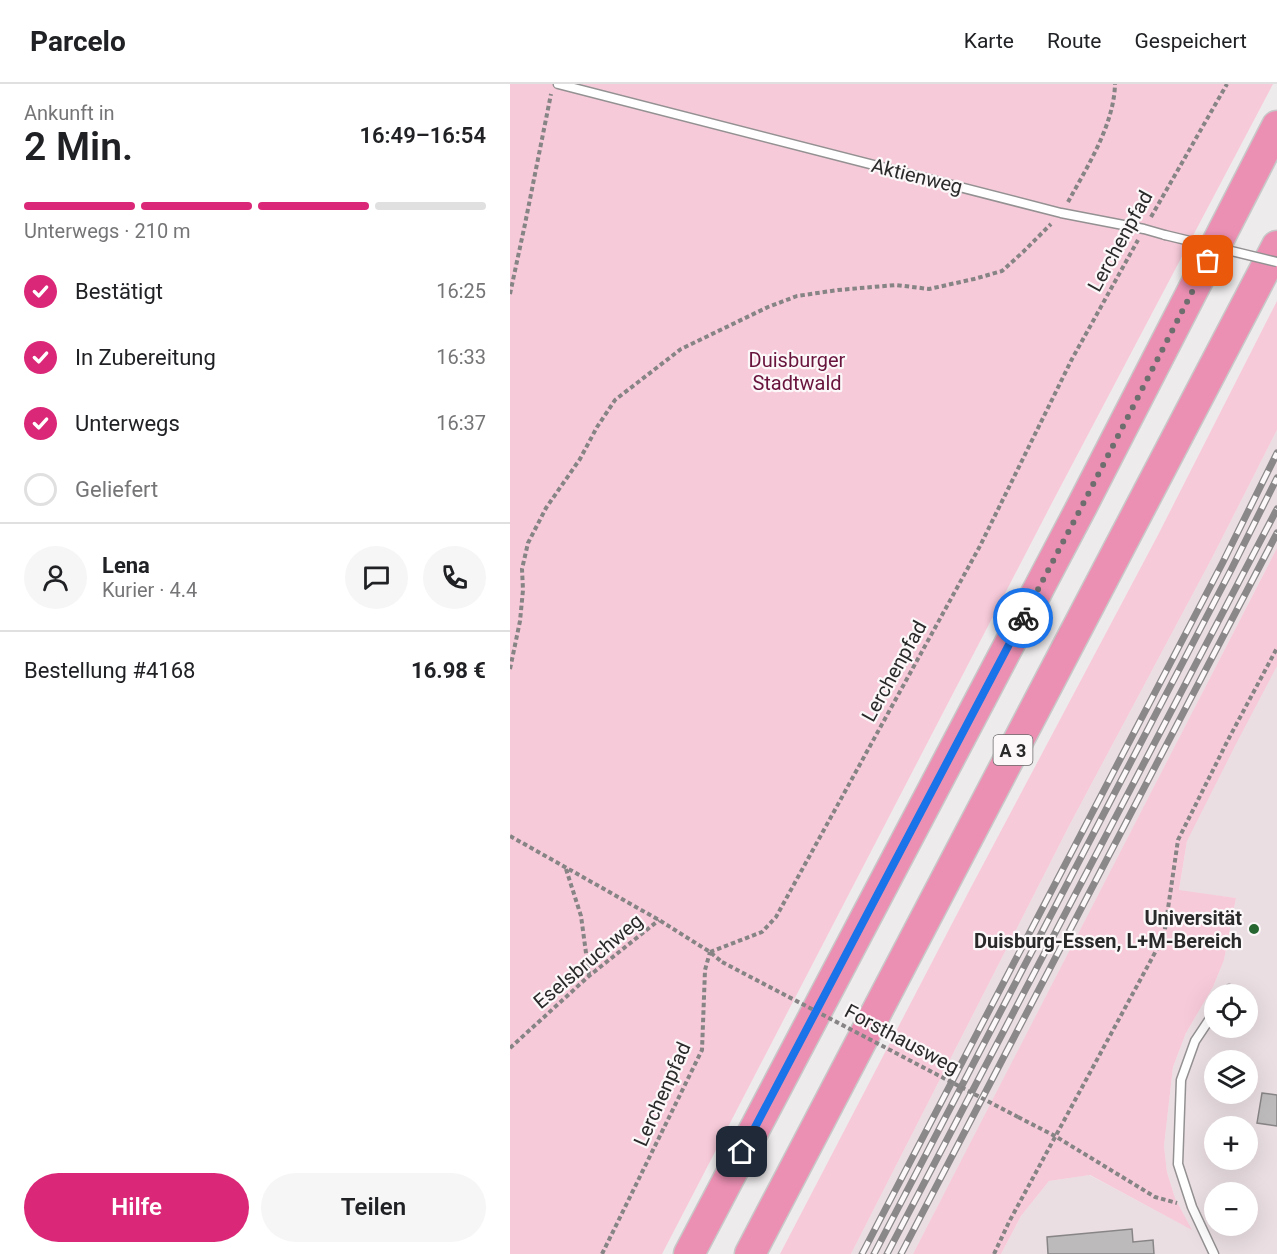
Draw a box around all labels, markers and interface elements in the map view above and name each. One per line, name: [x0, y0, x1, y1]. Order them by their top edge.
text: Parcelo: [30, 25, 126, 58]
text: Karte: [964, 29, 1014, 53]
text: Route: [1047, 29, 1101, 53]
text: Gespeichert: [1134, 29, 1247, 53]
text: Ankunft in: [24, 101, 115, 125]
text: 16:49–16:54: [359, 123, 486, 148]
text: 2 Min.: [24, 124, 133, 170]
street label: Aktienweg: [869, 153, 965, 199]
street label: Lerchenpfad: [1082, 186, 1158, 296]
text: Unterwegs · 210 m: [24, 219, 191, 243]
pin: [1182, 235, 1233, 286]
icon: bag: [1191, 244, 1224, 277]
icon: check: [24, 275, 57, 308]
text: Bestätigt: [75, 279, 163, 304]
text: 16:25: [436, 279, 486, 303]
icon: check: [24, 341, 57, 374]
text: In Zubereitung: [75, 345, 216, 370]
text: 16:33: [436, 345, 486, 369]
park label: Duisburger Stadtwald: [749, 348, 846, 395]
icon: check: [24, 407, 57, 440]
text: Unterwegs: [75, 411, 180, 436]
text: 16:37: [436, 411, 486, 435]
text: Geliefert: [75, 477, 158, 502]
button: person: [24, 546, 87, 609]
button: chat: [345, 546, 408, 609]
button: phone: [423, 546, 486, 609]
text: Lena: [102, 553, 150, 578]
text: Kurier · 4.4: [102, 578, 197, 602]
courier: [993, 588, 1053, 648]
icon: bike: [1007, 602, 1040, 635]
street label: Lerchenpfad: [856, 616, 932, 726]
text: Bestellung #4168: [24, 658, 195, 683]
text: 16.98 €: [411, 658, 486, 683]
road number: A 3: [994, 735, 1032, 765]
place label: Universität Duisburg-Essen, L+M-Bereich: [974, 906, 1242, 953]
street label: Eselsbruchweg: [529, 908, 647, 1014]
marker: Universität Duisburg-Essen, L+M-Bereich: [1247, 922, 1261, 936]
map controls: [1204, 984, 1258, 1236]
button: locate: [1204, 984, 1258, 1038]
street label: Forsthausweg: [841, 999, 963, 1079]
street label: Lerchenpfad: [628, 1038, 696, 1150]
button: layers: [1204, 1050, 1258, 1104]
button: +: [1204, 1116, 1258, 1170]
pin: [716, 1126, 767, 1177]
icon: home: [725, 1135, 758, 1168]
button: Hilfe: [24, 1173, 249, 1242]
button: Teilen: [261, 1173, 486, 1242]
button: −: [1204, 1182, 1258, 1236]

